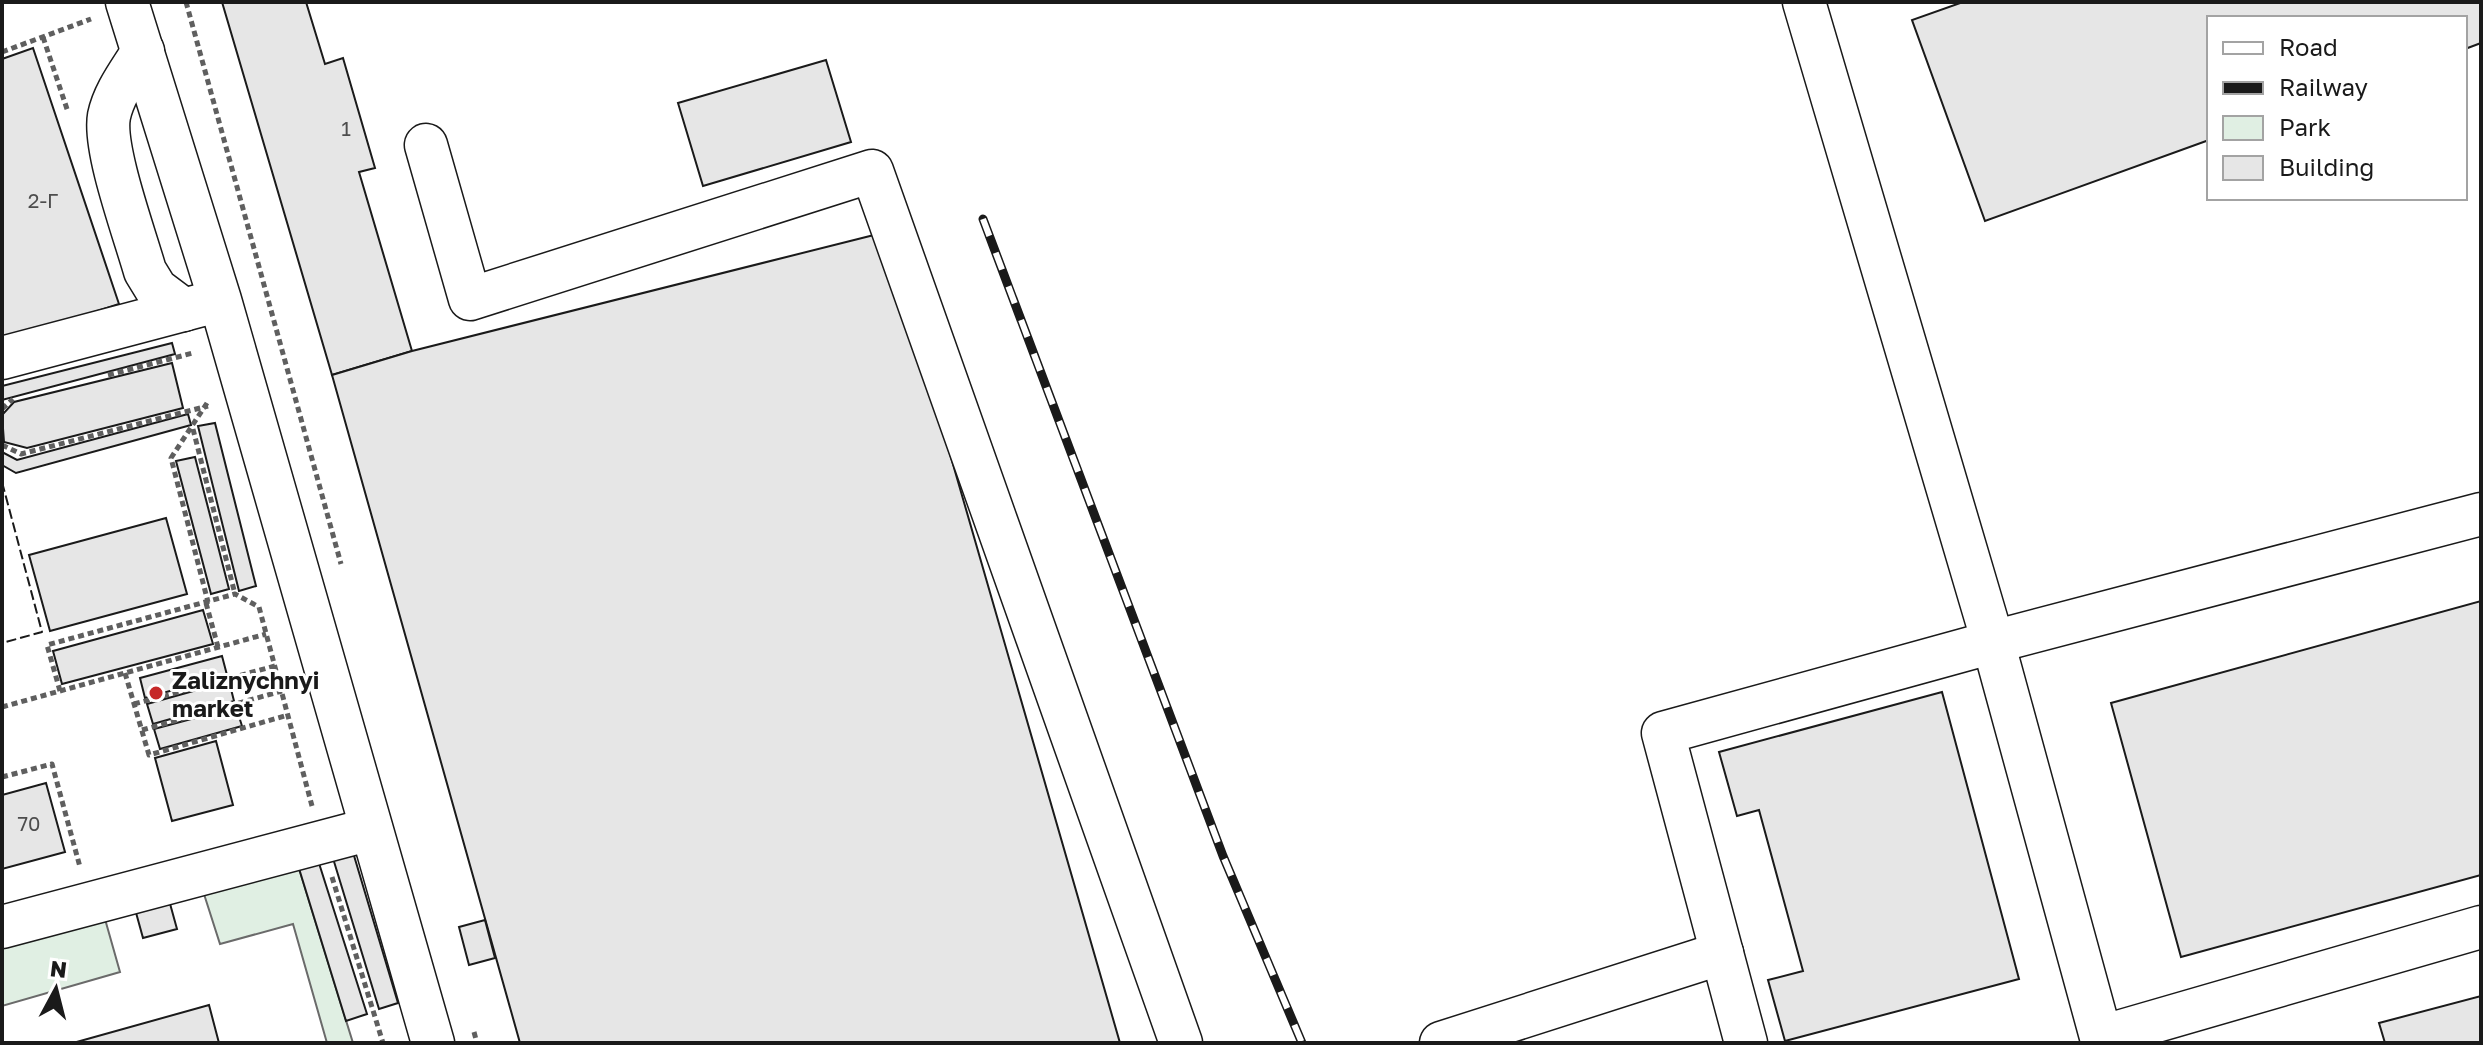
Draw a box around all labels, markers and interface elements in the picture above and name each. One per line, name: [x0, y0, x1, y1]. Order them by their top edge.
legend: [2207, 16, 2467, 200]
text: Road: [2279, 32, 2338, 61]
text: Railway: [2279, 72, 2368, 101]
text: Park: [2279, 112, 2331, 141]
house number: 1: [341, 116, 351, 140]
text: Building: [2279, 152, 2374, 181]
house number: 2-Г: [28, 188, 58, 212]
place label: Zaliznychnyi market: [172, 665, 319, 722]
marker: Zaliznychnyi market: [147, 684, 165, 702]
house number: 70: [18, 811, 41, 835]
north arrow: [16, 949, 96, 1029]
text: N: [49, 954, 68, 983]

